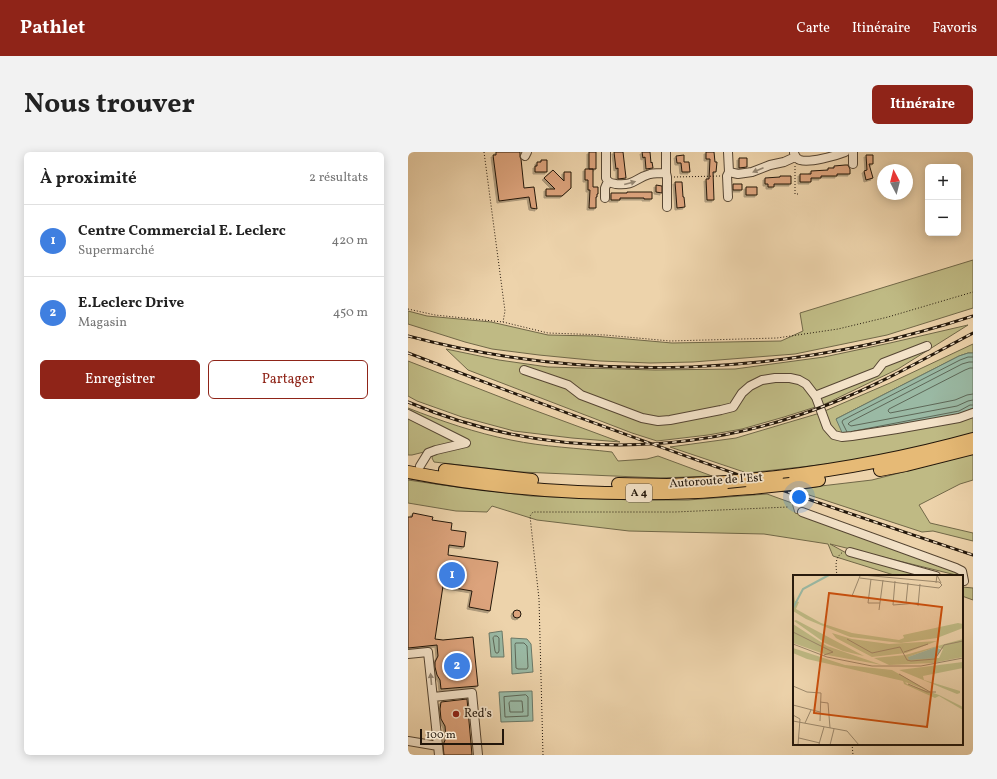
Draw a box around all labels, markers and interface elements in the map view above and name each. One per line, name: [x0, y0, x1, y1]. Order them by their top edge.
text: Pathlet: [20, 15, 85, 41]
text: Carte: [796, 19, 830, 38]
text: Itinéraire: [852, 19, 911, 38]
text: Favoris: [933, 19, 977, 38]
text: Nous trouver: [24, 85, 195, 124]
button: Itinéraire: [872, 85, 973, 124]
north arrow: [877, 164, 913, 200]
map controls: [925, 164, 961, 236]
button: +: [925, 164, 961, 200]
text: À proximité: [40, 167, 137, 190]
one-way arrow: [752, 167, 764, 173]
text: 2 résultats: [309, 169, 368, 187]
one-way arrow: [624, 179, 636, 185]
button: −: [925, 200, 961, 236]
text: Centre Commercial E. Leclerc: [78, 221, 286, 242]
text: 1: [50, 232, 56, 250]
text: 420 m: [331, 232, 368, 250]
text: Supermarché: [78, 242, 154, 260]
text: E.Leclerc Drive: [78, 293, 184, 314]
text: 2: [50, 304, 56, 322]
text: 450 m: [333, 304, 368, 322]
text: Magasin: [78, 314, 127, 332]
button: Enregistrer: [40, 360, 200, 399]
button: Partager: [208, 360, 368, 399]
street label: Autoroute de l’Est: [669, 470, 763, 492]
road number: A 4: [626, 484, 652, 502]
your location: [789, 487, 809, 507]
pin: 1: [439, 560, 465, 590]
inset map: [793, 575, 963, 745]
pin: 2: [444, 651, 470, 681]
one-way arrow: [427, 673, 434, 685]
place label: Red's: [464, 706, 492, 722]
marker: Red's: [451, 709, 461, 719]
scale bar: [420, 727, 504, 746]
text: 100 m: [426, 728, 456, 743]

